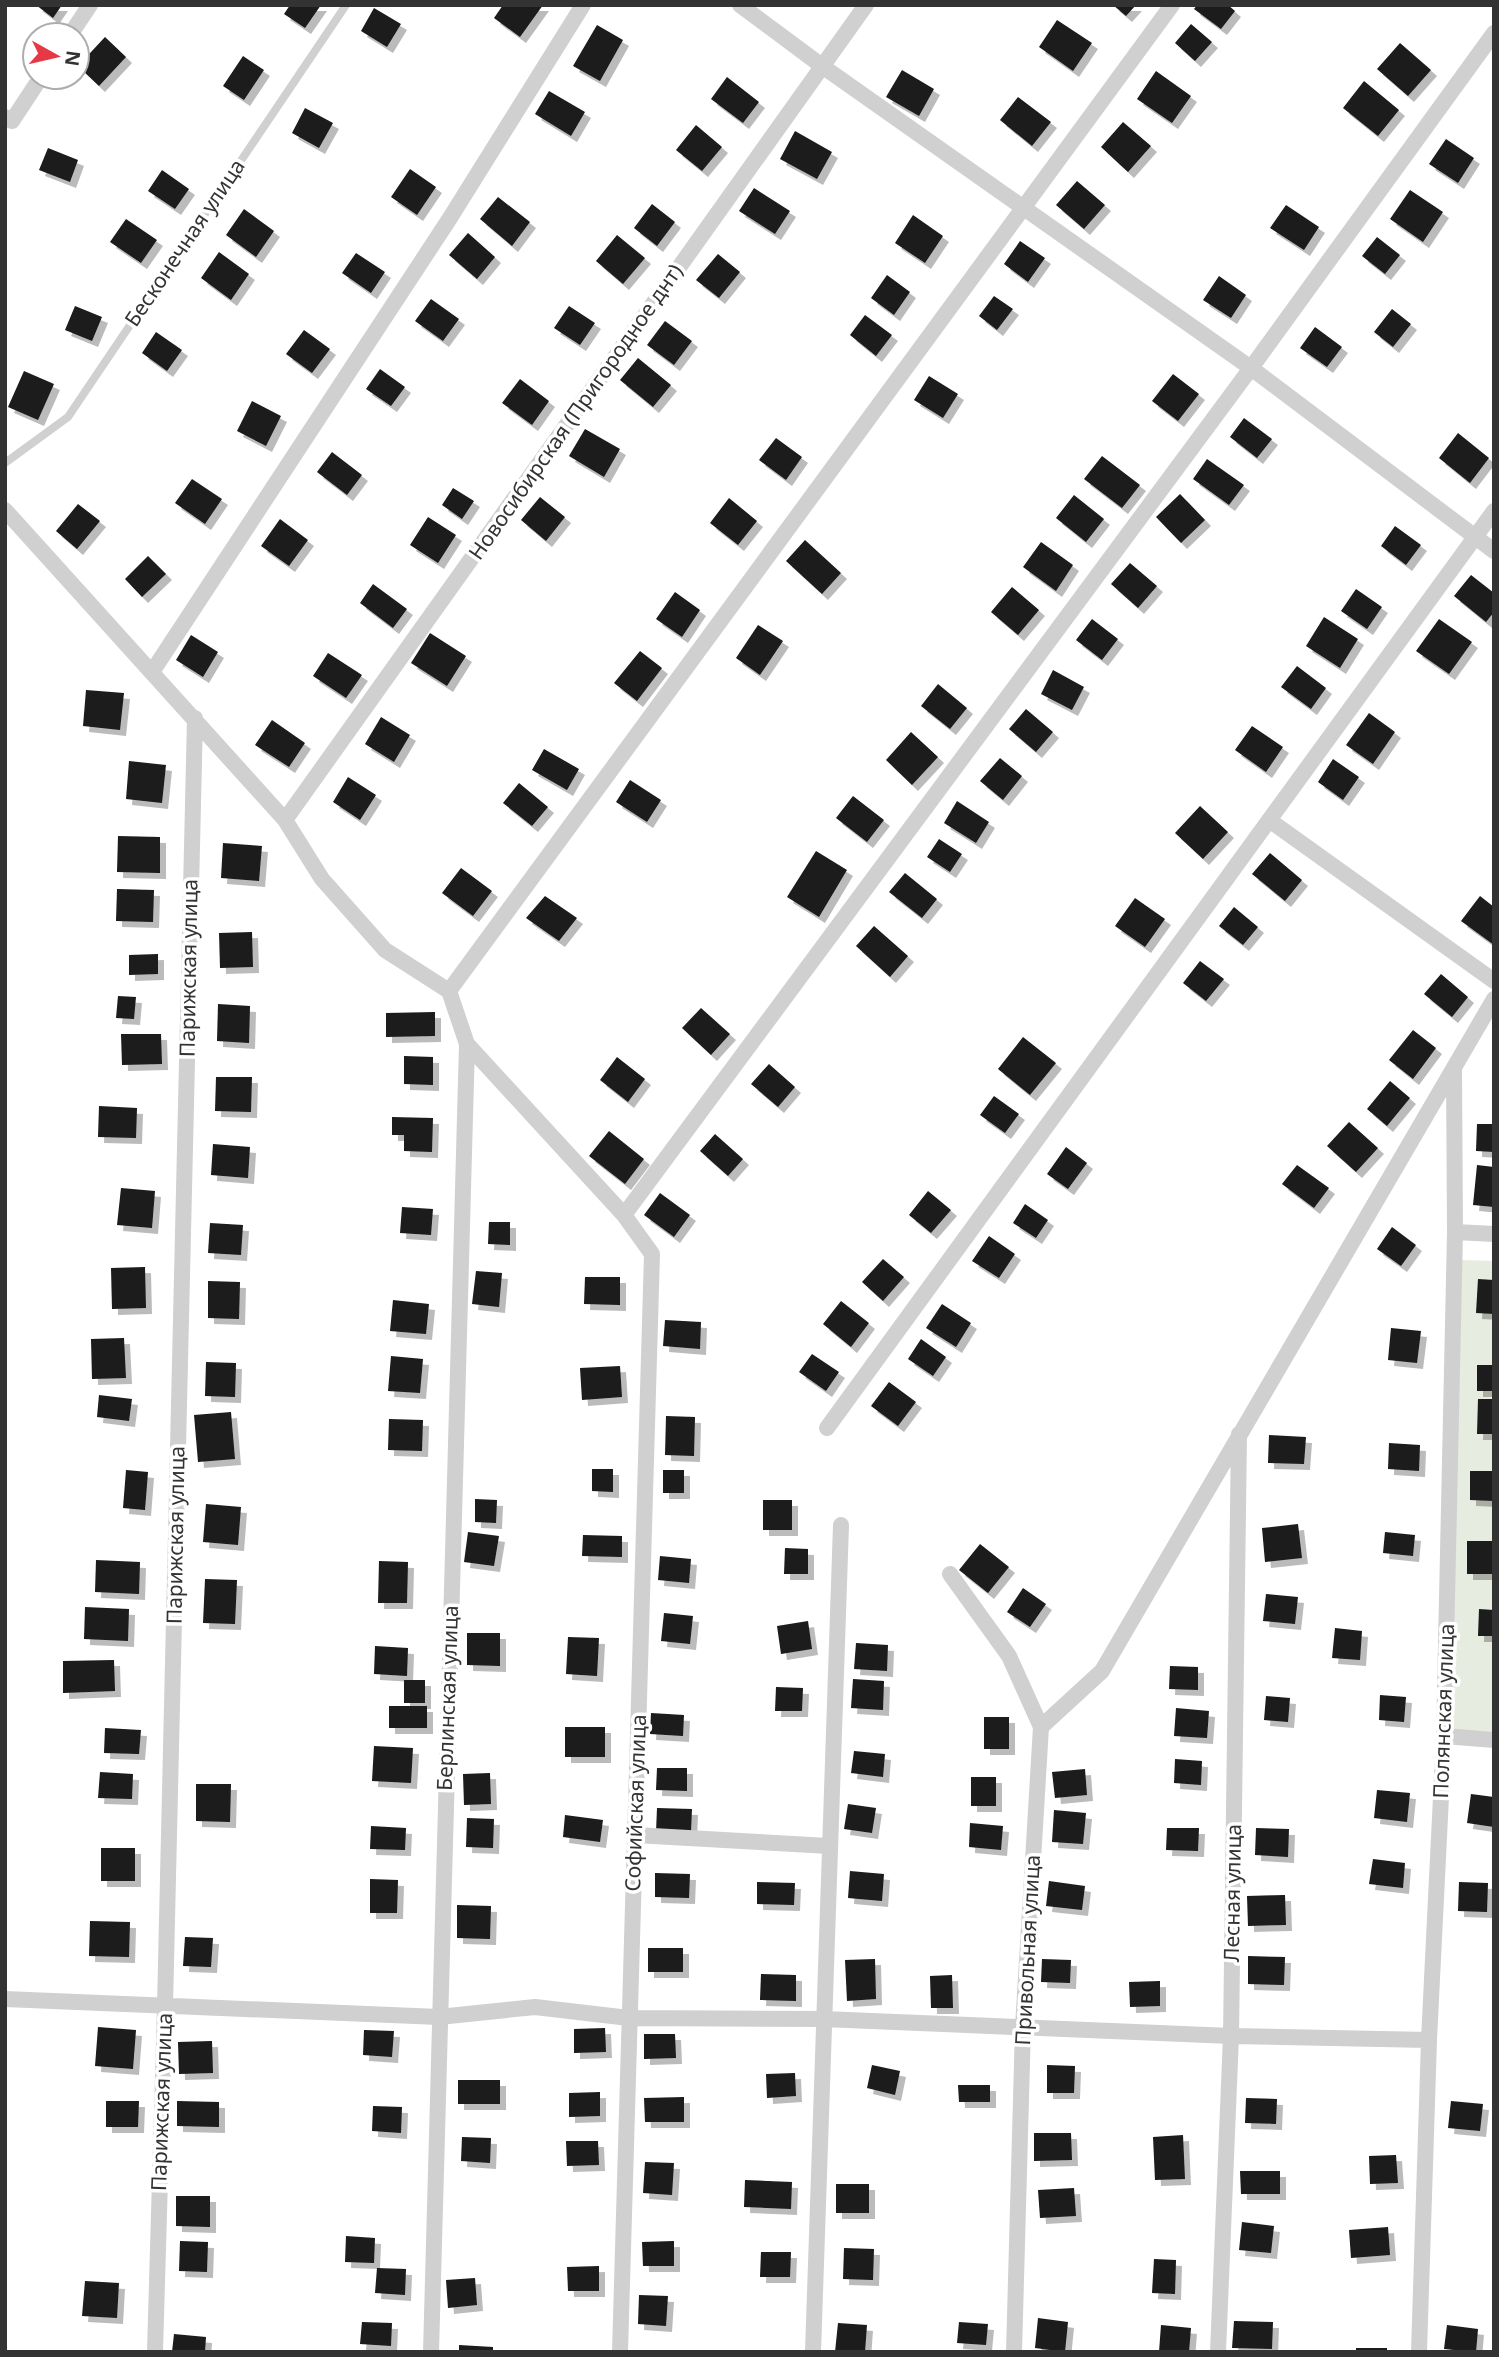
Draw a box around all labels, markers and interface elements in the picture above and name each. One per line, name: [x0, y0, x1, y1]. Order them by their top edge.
north arrow: [21, 21, 91, 91]
text: N: [59, 49, 87, 68]
street label: Бесконечная улица: [118, 153, 251, 332]
street label: Новосибирская (Пригородное днт): [462, 258, 689, 565]
street label: Парижская улица: [172, 879, 204, 1057]
street label: Парижская улица: [159, 1446, 191, 1624]
street label: Берлинская улица: [430, 1605, 464, 1791]
street label: Полянская улица: [1426, 1623, 1460, 1799]
street label: Софийская улица: [618, 1714, 652, 1892]
street label: Лесная улица: [1217, 1824, 1247, 1962]
street label: Привольная улица: [1008, 1854, 1046, 2046]
street label: Парижская улица: [144, 2012, 178, 2192]

